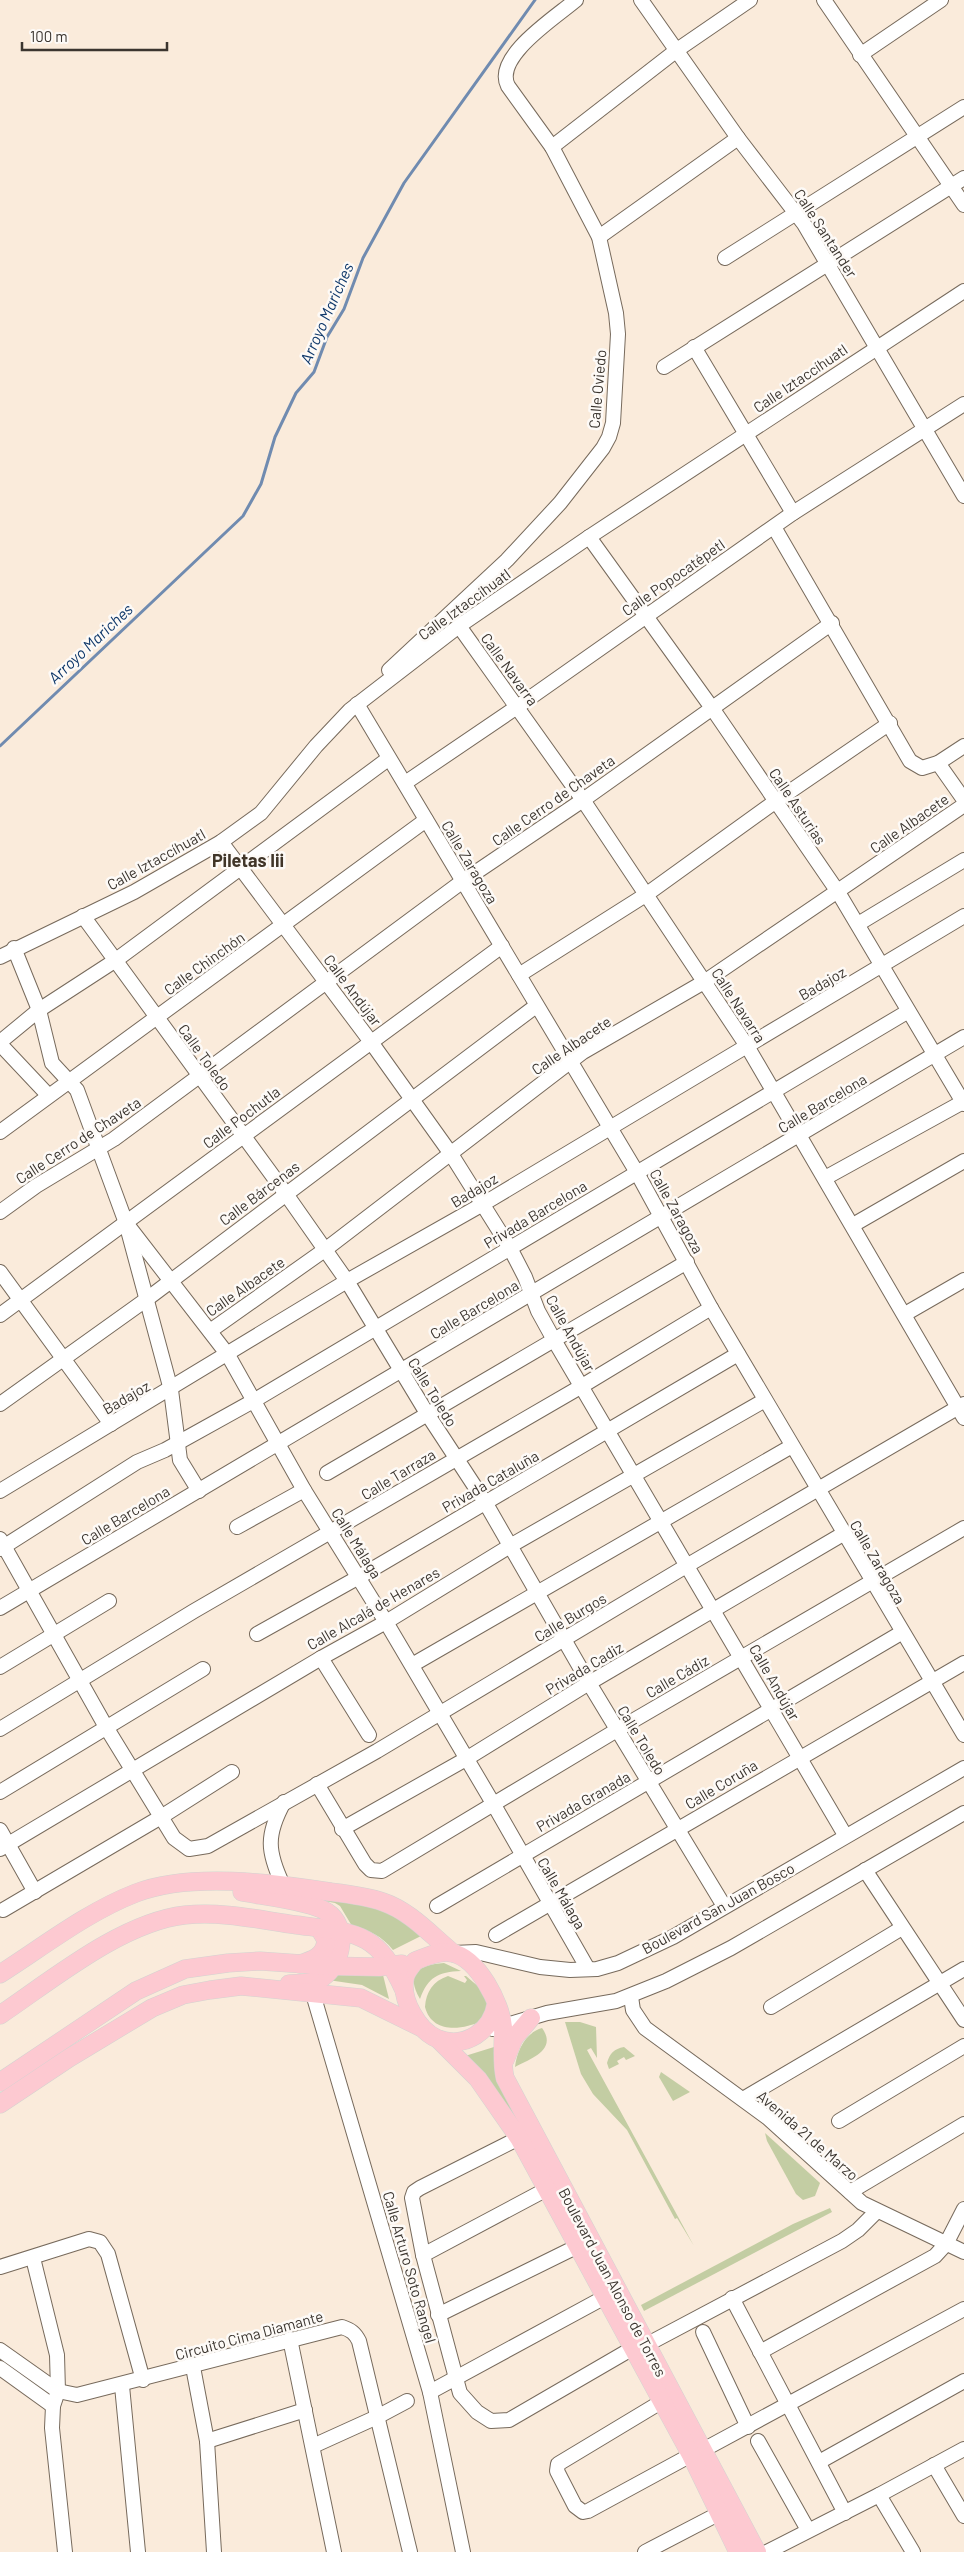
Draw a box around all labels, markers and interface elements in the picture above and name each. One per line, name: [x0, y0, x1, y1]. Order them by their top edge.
scale bar: [22, 20, 168, 52]
text: 100 m: [30, 27, 68, 45]
street label: Calle Santander: [791, 185, 862, 281]
water label: Arroyo Mariches: [295, 259, 357, 366]
street label: Calle Iztaccíhuatl: [750, 340, 850, 416]
street label: Calle Oviedo: [585, 349, 609, 429]
street label: Calle Popocatépetl: [618, 535, 728, 619]
street label: Calle Iztaccíhuatl: [414, 565, 514, 643]
water label: Arroyo Mariches: [44, 599, 136, 687]
street label: Calle Navarra: [478, 629, 542, 709]
street label: Calle Cerro de Chaveta: [488, 751, 618, 849]
street label: Calle Asturias: [766, 764, 830, 848]
street label: Calle Albacete: [866, 789, 952, 857]
street label: Calle Zaragoza: [438, 817, 502, 907]
street label: Calle Iztaccíhuatl: [104, 825, 208, 893]
district label: Piletas Iii: [212, 849, 284, 871]
street label: Calle Chinchón: [160, 928, 248, 998]
street label: Calle Andújar: [320, 951, 386, 1030]
street label: Badajoz: [795, 962, 849, 1004]
street label: Calle Navarra: [708, 964, 770, 1046]
street label: Calle Albacete: [528, 1012, 614, 1078]
street label: Calle Toledo: [175, 1020, 235, 1094]
street label: Calle Barcelona: [774, 1070, 870, 1136]
street label: Calle Pochutla: [199, 1082, 283, 1152]
street label: Calle Cerro de Chaveta: [12, 1093, 144, 1187]
street label: Calle Bárcenas: [215, 1157, 303, 1229]
street label: Calle Zaragoza: [646, 1165, 708, 1257]
street label: Badajoz: [447, 1169, 501, 1211]
street label: Privada Barcelona: [480, 1176, 590, 1252]
street label: Calle Albacete: [202, 1252, 288, 1320]
street label: Calle Barcelona: [426, 1276, 522, 1342]
street label: Calle Andújar: [543, 1292, 600, 1375]
street label: Calle Toledo: [405, 1354, 461, 1430]
street label: Badajoz: [99, 1376, 153, 1418]
street label: Calle Tarraza: [358, 1445, 438, 1503]
street label: Privada Cataluña: [438, 1446, 542, 1516]
street label: Calle Barcelona: [77, 1482, 173, 1548]
street label: Calle Málaga: [328, 1504, 386, 1582]
street label: Calle Zaragoza: [847, 1517, 909, 1607]
street label: Calle Alcalá de Henares: [304, 1563, 442, 1653]
street label: Calle Burgos: [531, 1589, 609, 1645]
street label: Privada Cadiz: [542, 1638, 626, 1698]
street label: Calle Andújar: [746, 1641, 804, 1724]
street label: Calle Cádiz: [642, 1651, 712, 1701]
street label: Calle Toledo: [614, 1702, 670, 1778]
street label: Calle Coruña: [682, 1755, 760, 1813]
street label: Privada Granada: [533, 1767, 633, 1835]
street label: Calle Málaga: [534, 1854, 590, 1932]
street label: Boulevard San Juan Bosco: [639, 1858, 797, 1958]
street label: Avenida 21 de Marzo: [754, 2086, 862, 2184]
street label: Boulevard Juan Alonso de Torres: [555, 2184, 671, 2380]
street label: Calle Arturo Soto Rangel: [380, 2189, 440, 2345]
street label: Circuito Cima Diamante: [173, 2307, 325, 2363]

